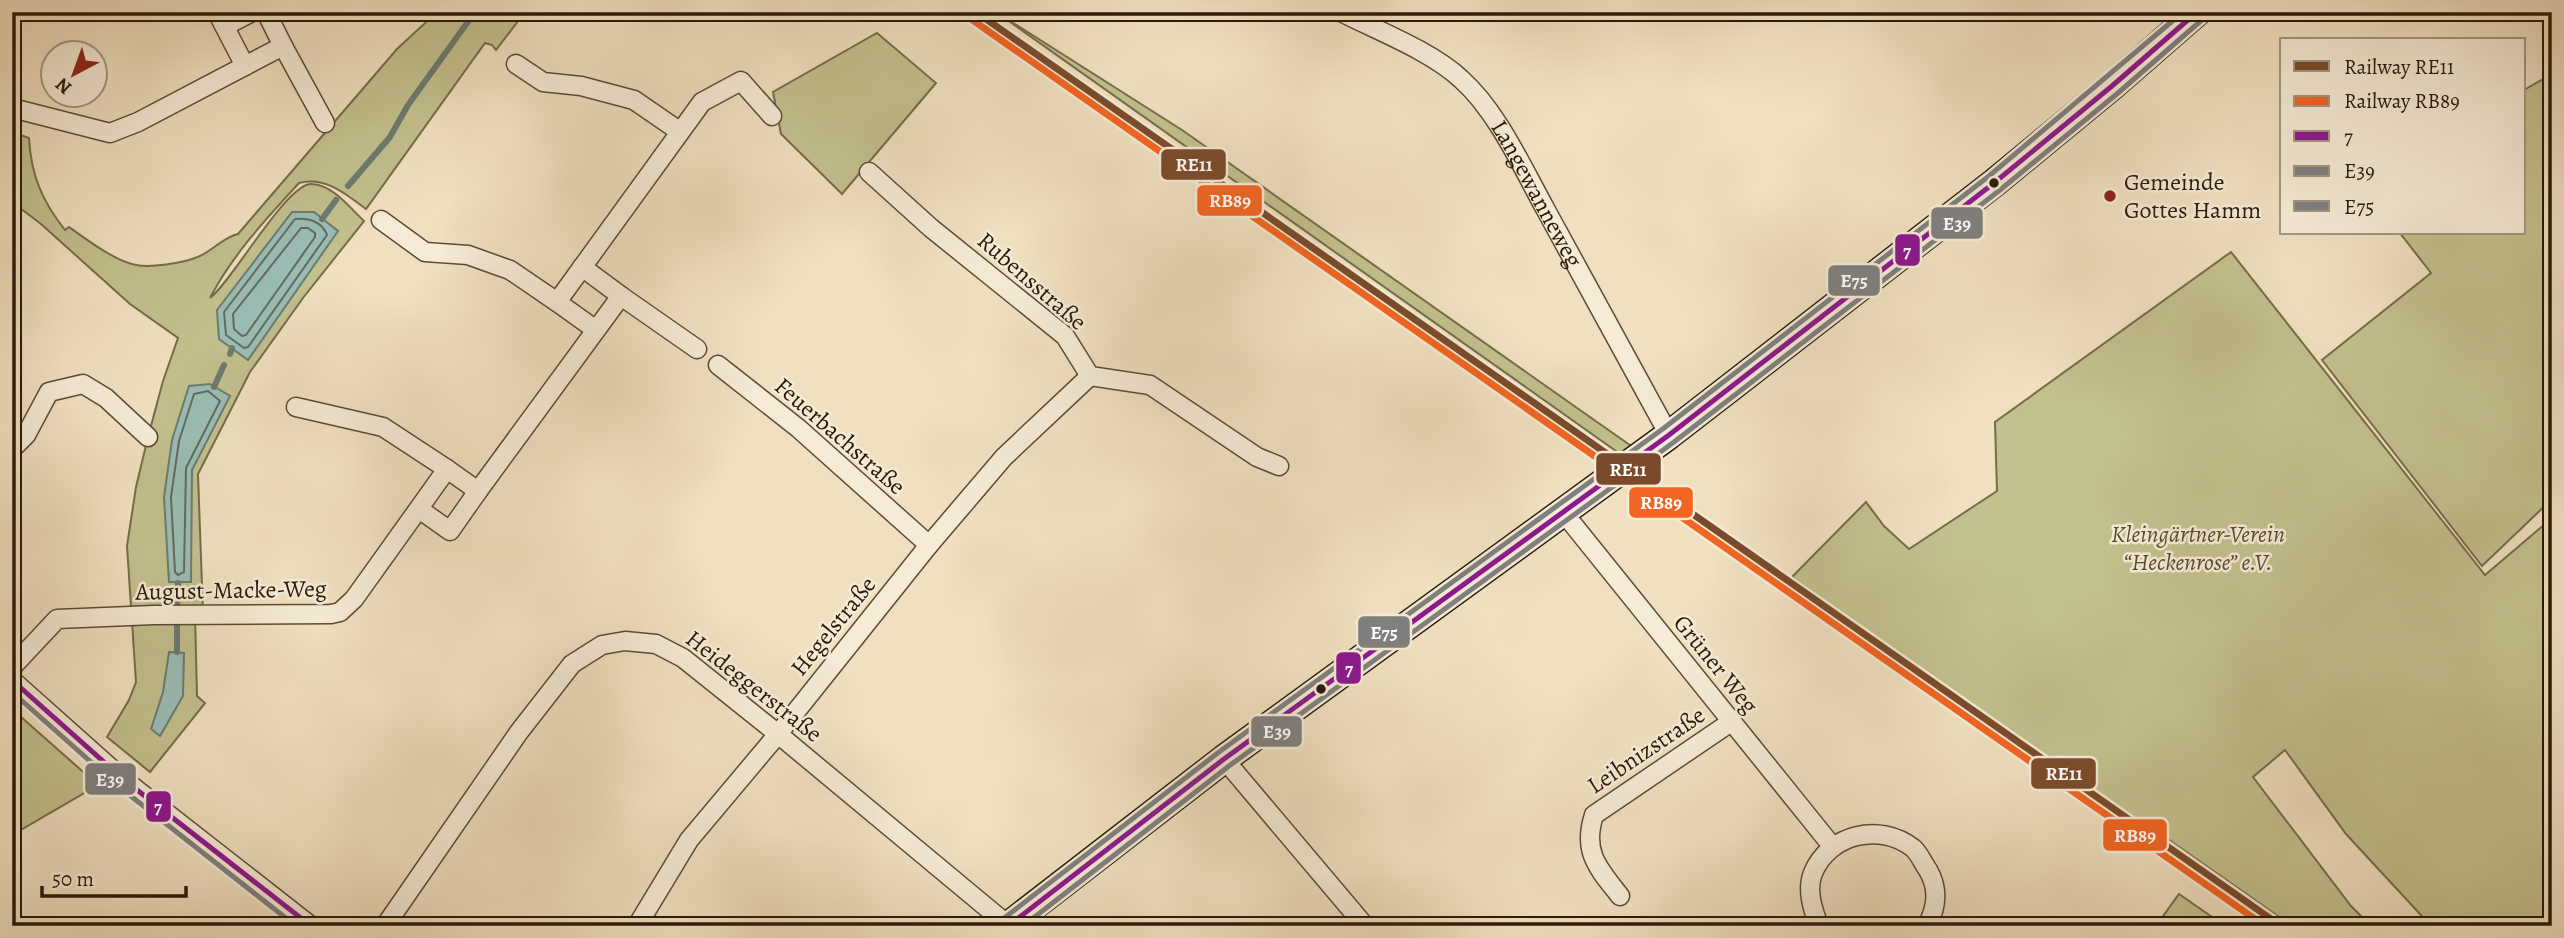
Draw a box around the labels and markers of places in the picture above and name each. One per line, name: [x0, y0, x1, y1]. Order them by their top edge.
place label: Gemeinde Gottes Hamm: [2124, 166, 2261, 226]
unlabelled marker: [1987, 176, 2001, 190]
marker: Gemeinde Gottes Hamm: [2102, 188, 2118, 204]
unlabelled marker: [1314, 682, 1328, 696]

